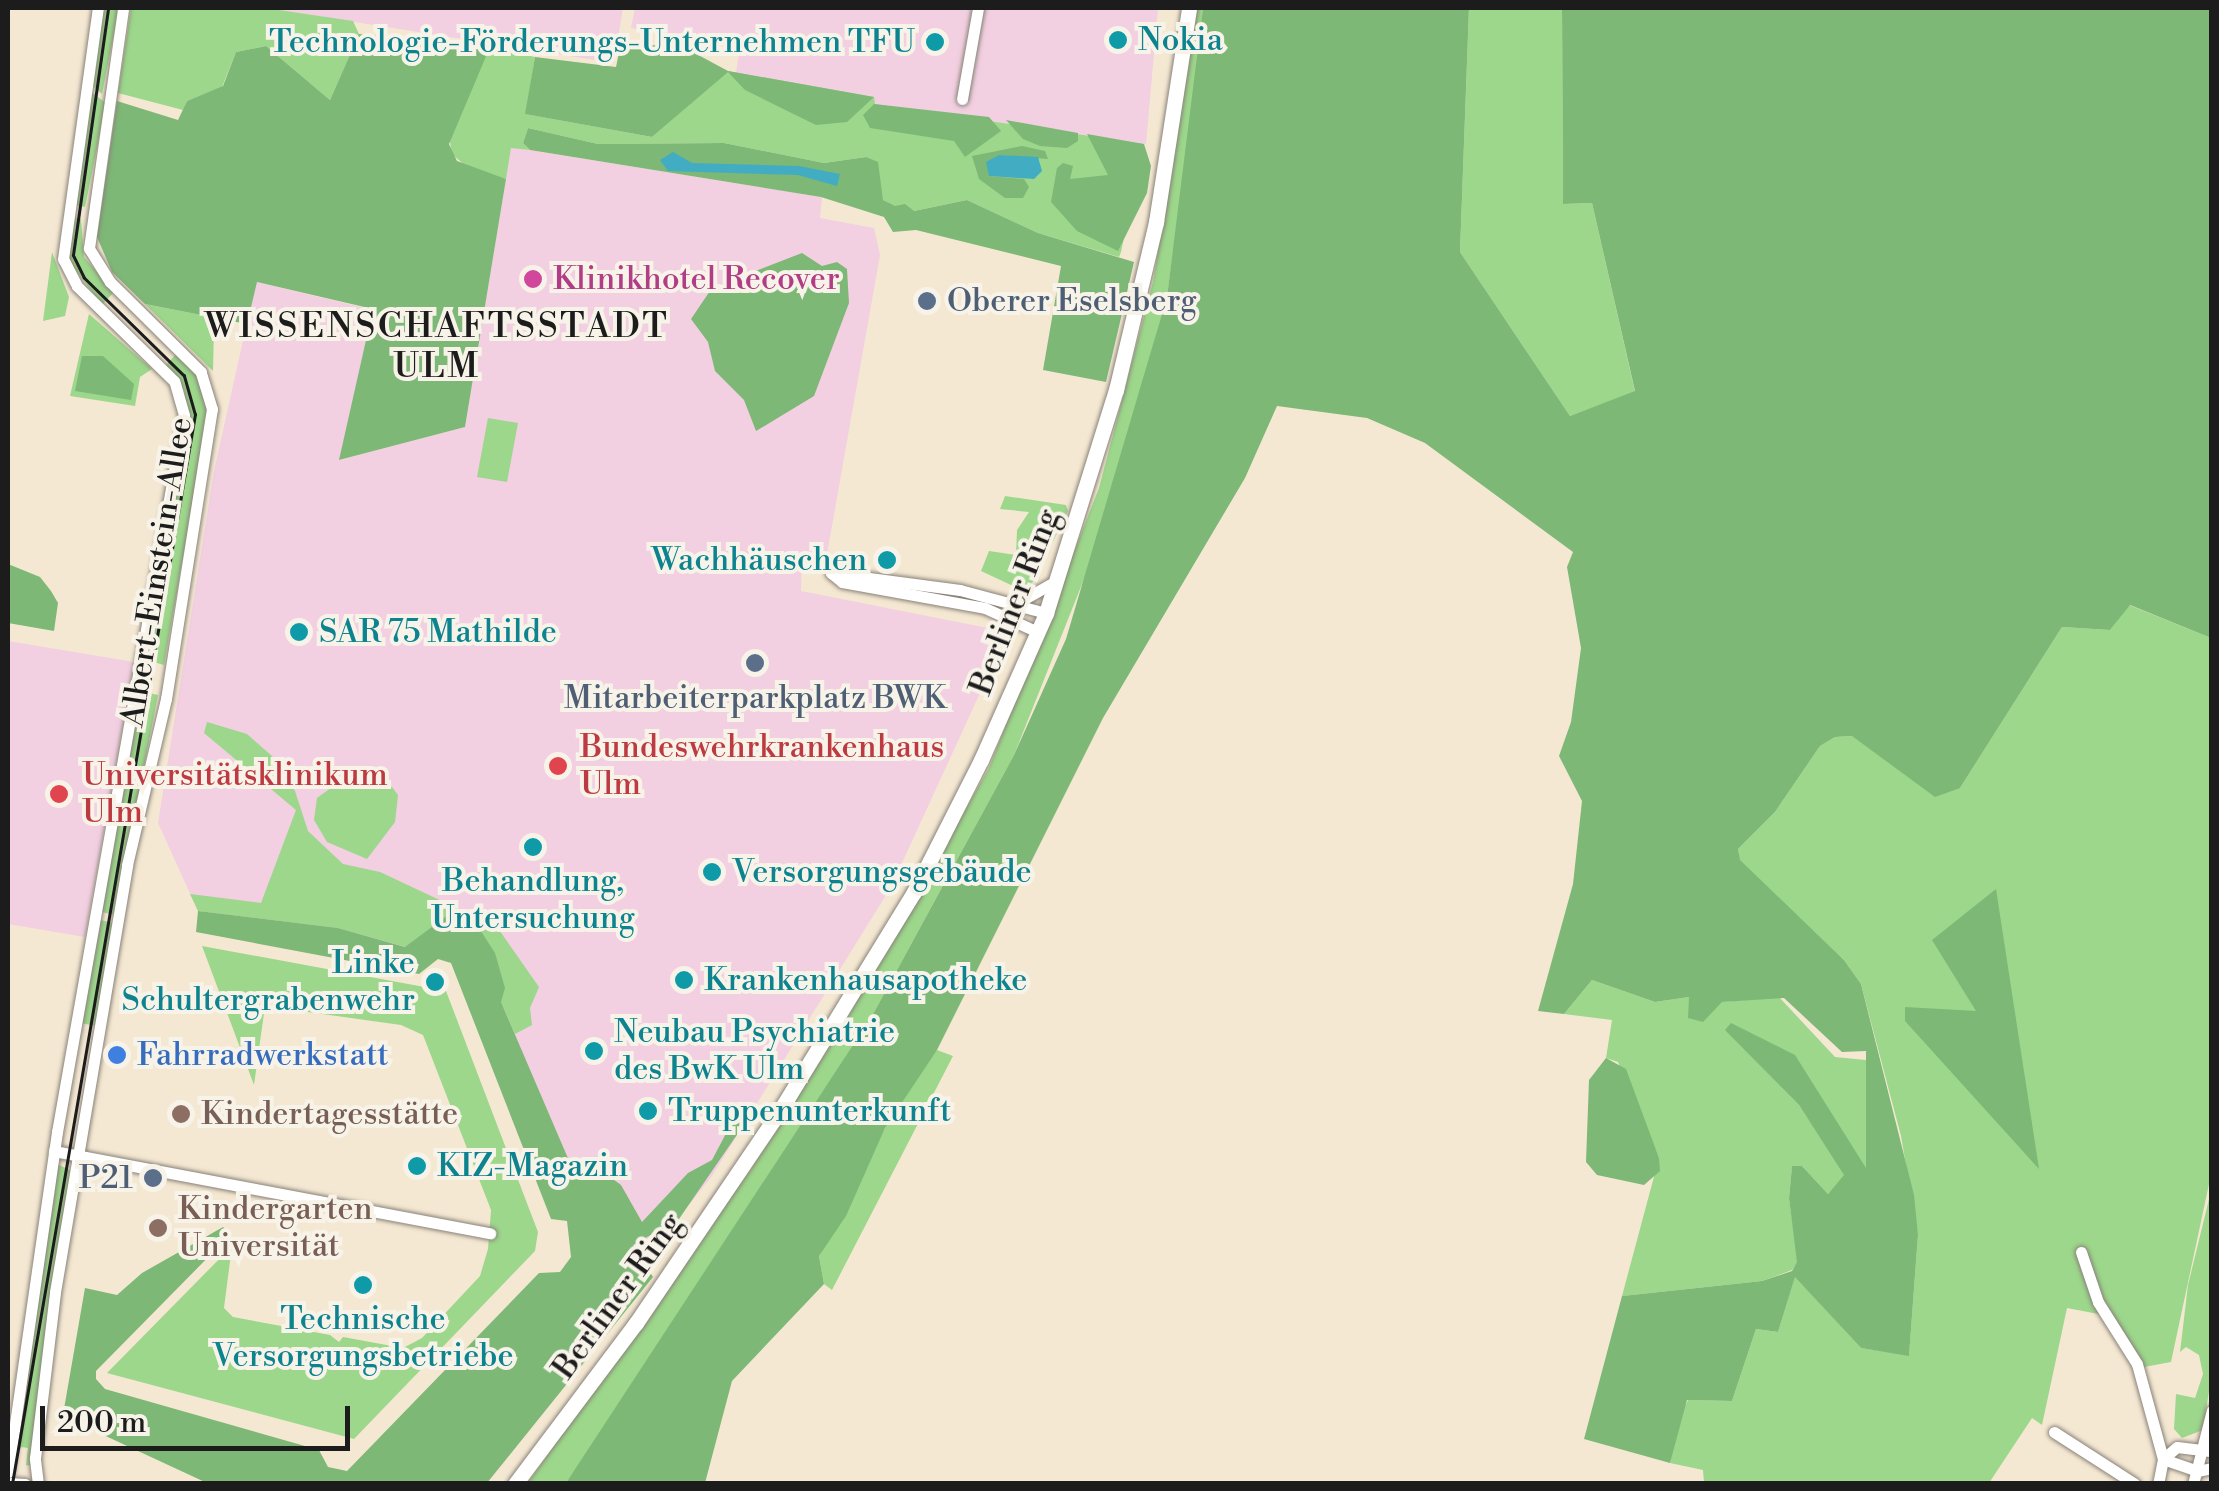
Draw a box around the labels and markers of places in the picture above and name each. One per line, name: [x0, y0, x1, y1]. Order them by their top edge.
place label: Nokia: [1138, 21, 1223, 59]
place label: Technologie-Förderungs-Unternehmen TFU: [269, 23, 915, 61]
marker: Nokia: [1107, 29, 1129, 51]
marker: Technologie-Förderungs-Unternehmen TFU: [924, 31, 946, 53]
place label: Klinikhotel Recover: [553, 260, 840, 298]
marker: Klinikhotel Recover: [522, 268, 544, 290]
place label: Oberer Eselsberg: [947, 282, 1197, 320]
marker: Oberer Eselsberg: [916, 290, 938, 312]
place label: Wachhäuschen: [651, 541, 867, 579]
marker: Wachhäuschen: [876, 549, 898, 571]
place label: SAR 75 Mathilde: [319, 613, 557, 651]
marker: SAR 75 Mathilde: [288, 621, 310, 643]
marker: Mitarbeiterparkplatz BWK: [744, 652, 766, 674]
place label: Mitarbeiterparkplatz BWK: [564, 679, 946, 717]
place label: Bundeswehrkrankenhaus Ulm: [580, 729, 944, 804]
marker: Bundeswehrkrankenhaus Ulm: [545, 753, 571, 779]
place label: Universitätsklinikum Ulm: [82, 757, 388, 832]
marker: Universitätsklinikum Ulm: [46, 781, 72, 807]
marker: Behandlung, Untersuchung: [522, 836, 544, 858]
place label: Versorgungsgebäude: [732, 853, 1032, 891]
marker: Versorgungsgebäude: [701, 861, 723, 883]
place label: Behandlung, Untersuchung: [431, 863, 635, 938]
place label: Linke Schultergrabenwehr: [122, 945, 415, 1020]
place label: Krankenhausapotheke: [704, 961, 1027, 999]
marker: Krankenhausapotheke: [673, 969, 695, 991]
marker: Linke Schultergrabenwehr: [424, 971, 446, 993]
place label: Neubau Psychiatrie des BwK Ulm: [614, 1014, 895, 1089]
place label: Fahrradwerkstatt: [137, 1036, 389, 1074]
marker: Neubau Psychiatrie des BwK Ulm: [583, 1040, 605, 1062]
marker: Fahrradwerkstatt: [106, 1044, 128, 1066]
place label: Truppenunterkunft: [668, 1092, 951, 1130]
place label: Kindertagesstätte: [201, 1095, 458, 1133]
marker: Truppenunterkunft: [637, 1100, 659, 1122]
marker: Kindertagesstätte: [170, 1103, 192, 1125]
place label: KIZ-Magazin: [437, 1147, 628, 1185]
marker: KIZ-Magazin: [406, 1155, 428, 1177]
place label: P21: [79, 1159, 133, 1197]
marker: P21: [142, 1167, 164, 1189]
place label: Kindergarten Universität: [178, 1191, 373, 1266]
marker: Kindergarten Universität: [147, 1217, 169, 1239]
marker: Technische Versorgungsbetriebe: [352, 1274, 374, 1296]
place label: Technische Versorgungsbetriebe: [212, 1301, 514, 1376]

